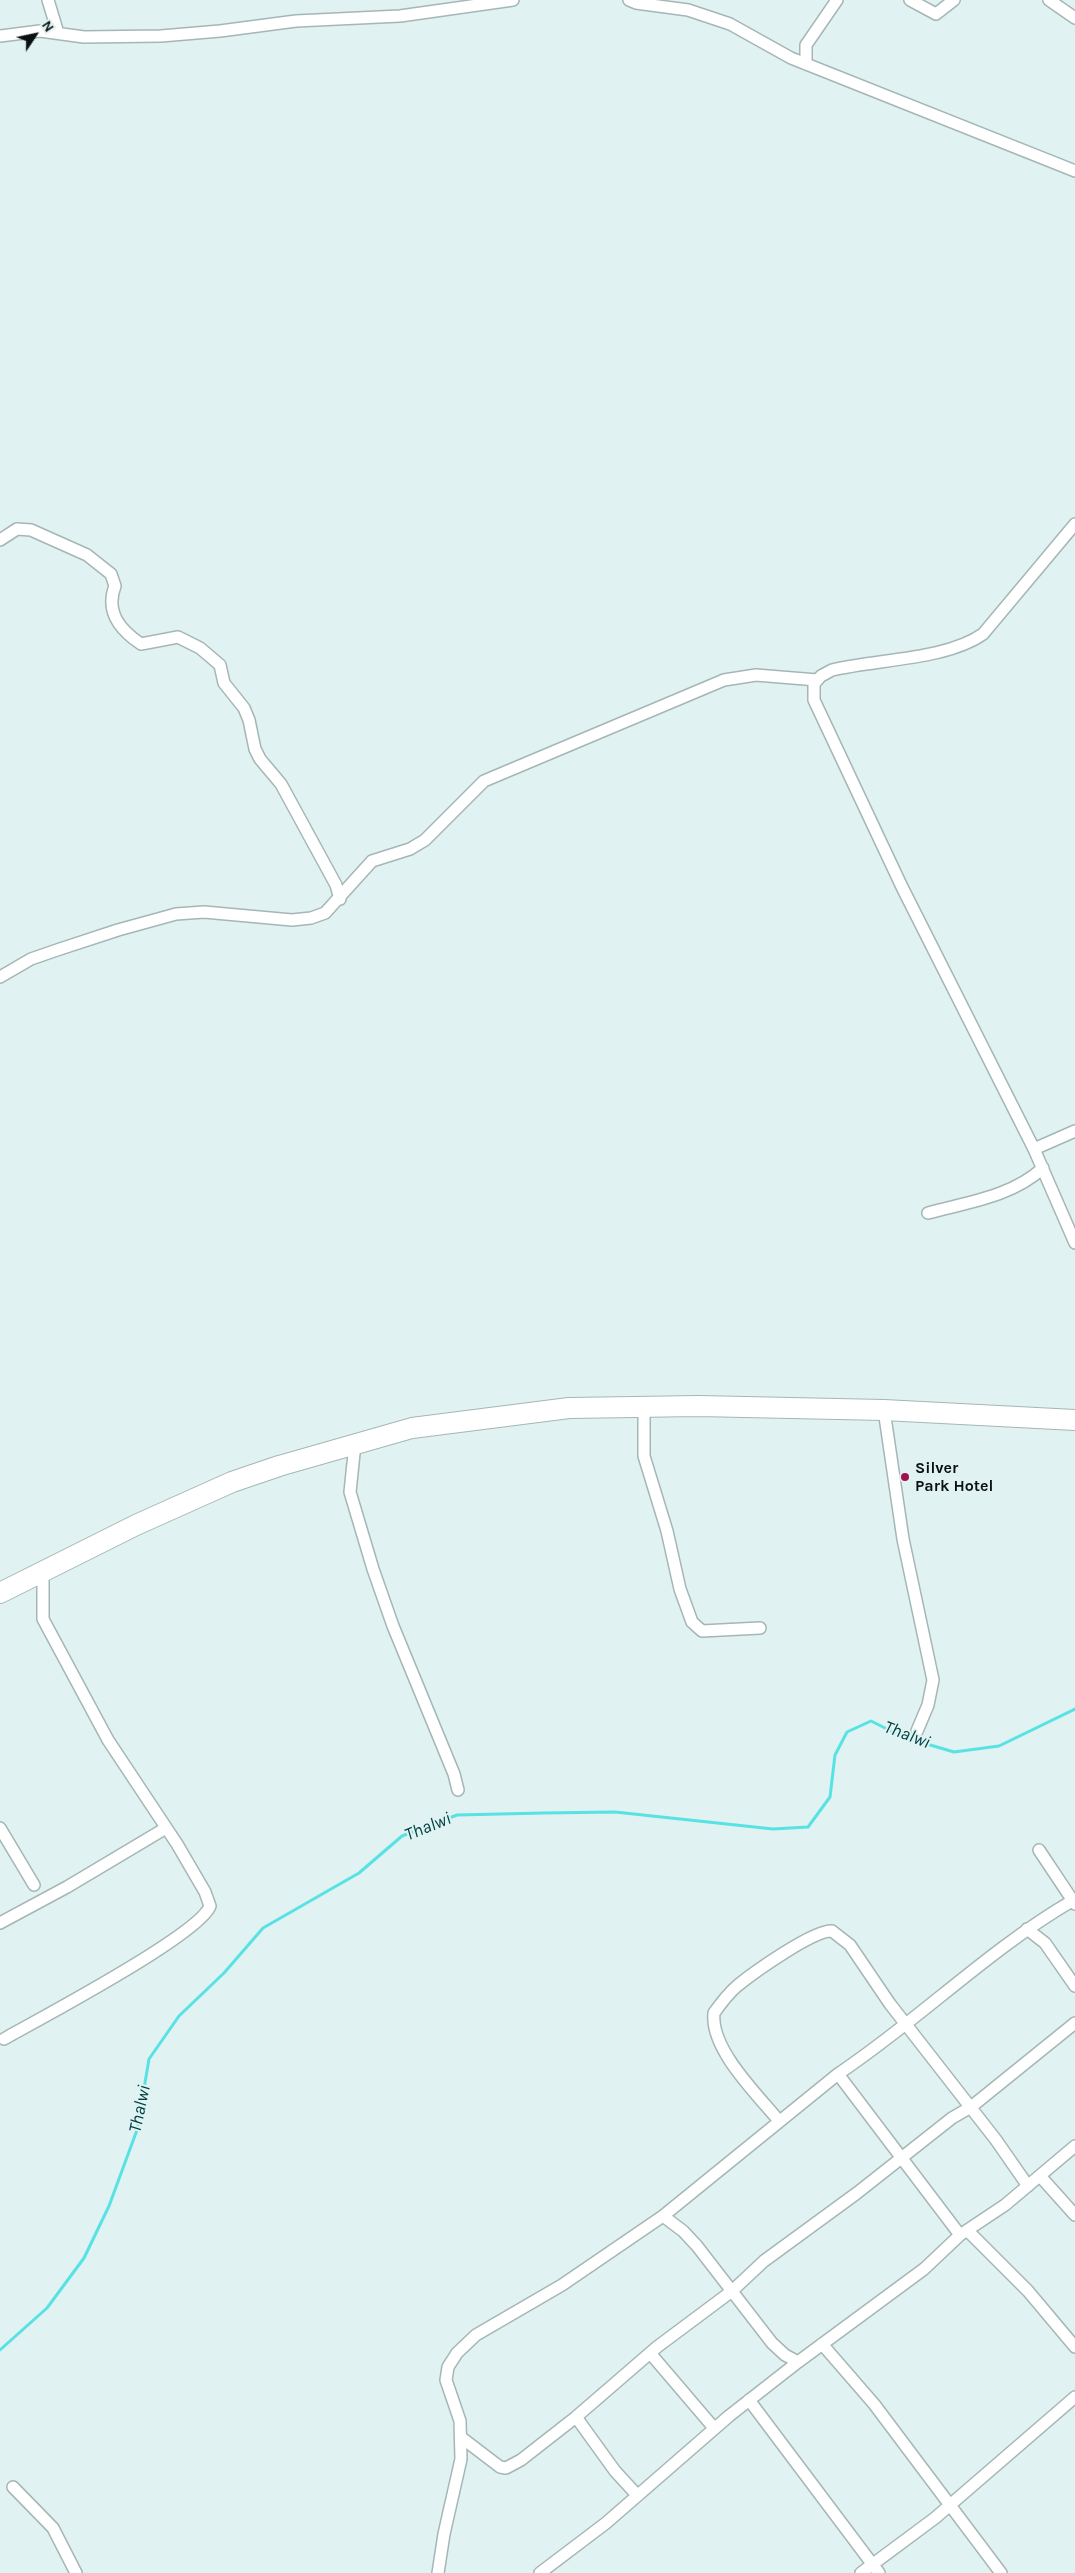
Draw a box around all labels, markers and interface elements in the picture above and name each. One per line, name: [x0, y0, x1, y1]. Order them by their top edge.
north arrow: [10, 10, 60, 60]
text: N: [38, 17, 58, 35]
place label: Silver Park Hotel: [915, 1458, 993, 1496]
marker: Silver Park Hotel: [899, 1471, 911, 1483]
water label: Thalwi: [881, 1716, 933, 1754]
water label: Thalwi: [402, 1808, 454, 1846]
water label: Thalwi: [124, 2083, 156, 2135]

